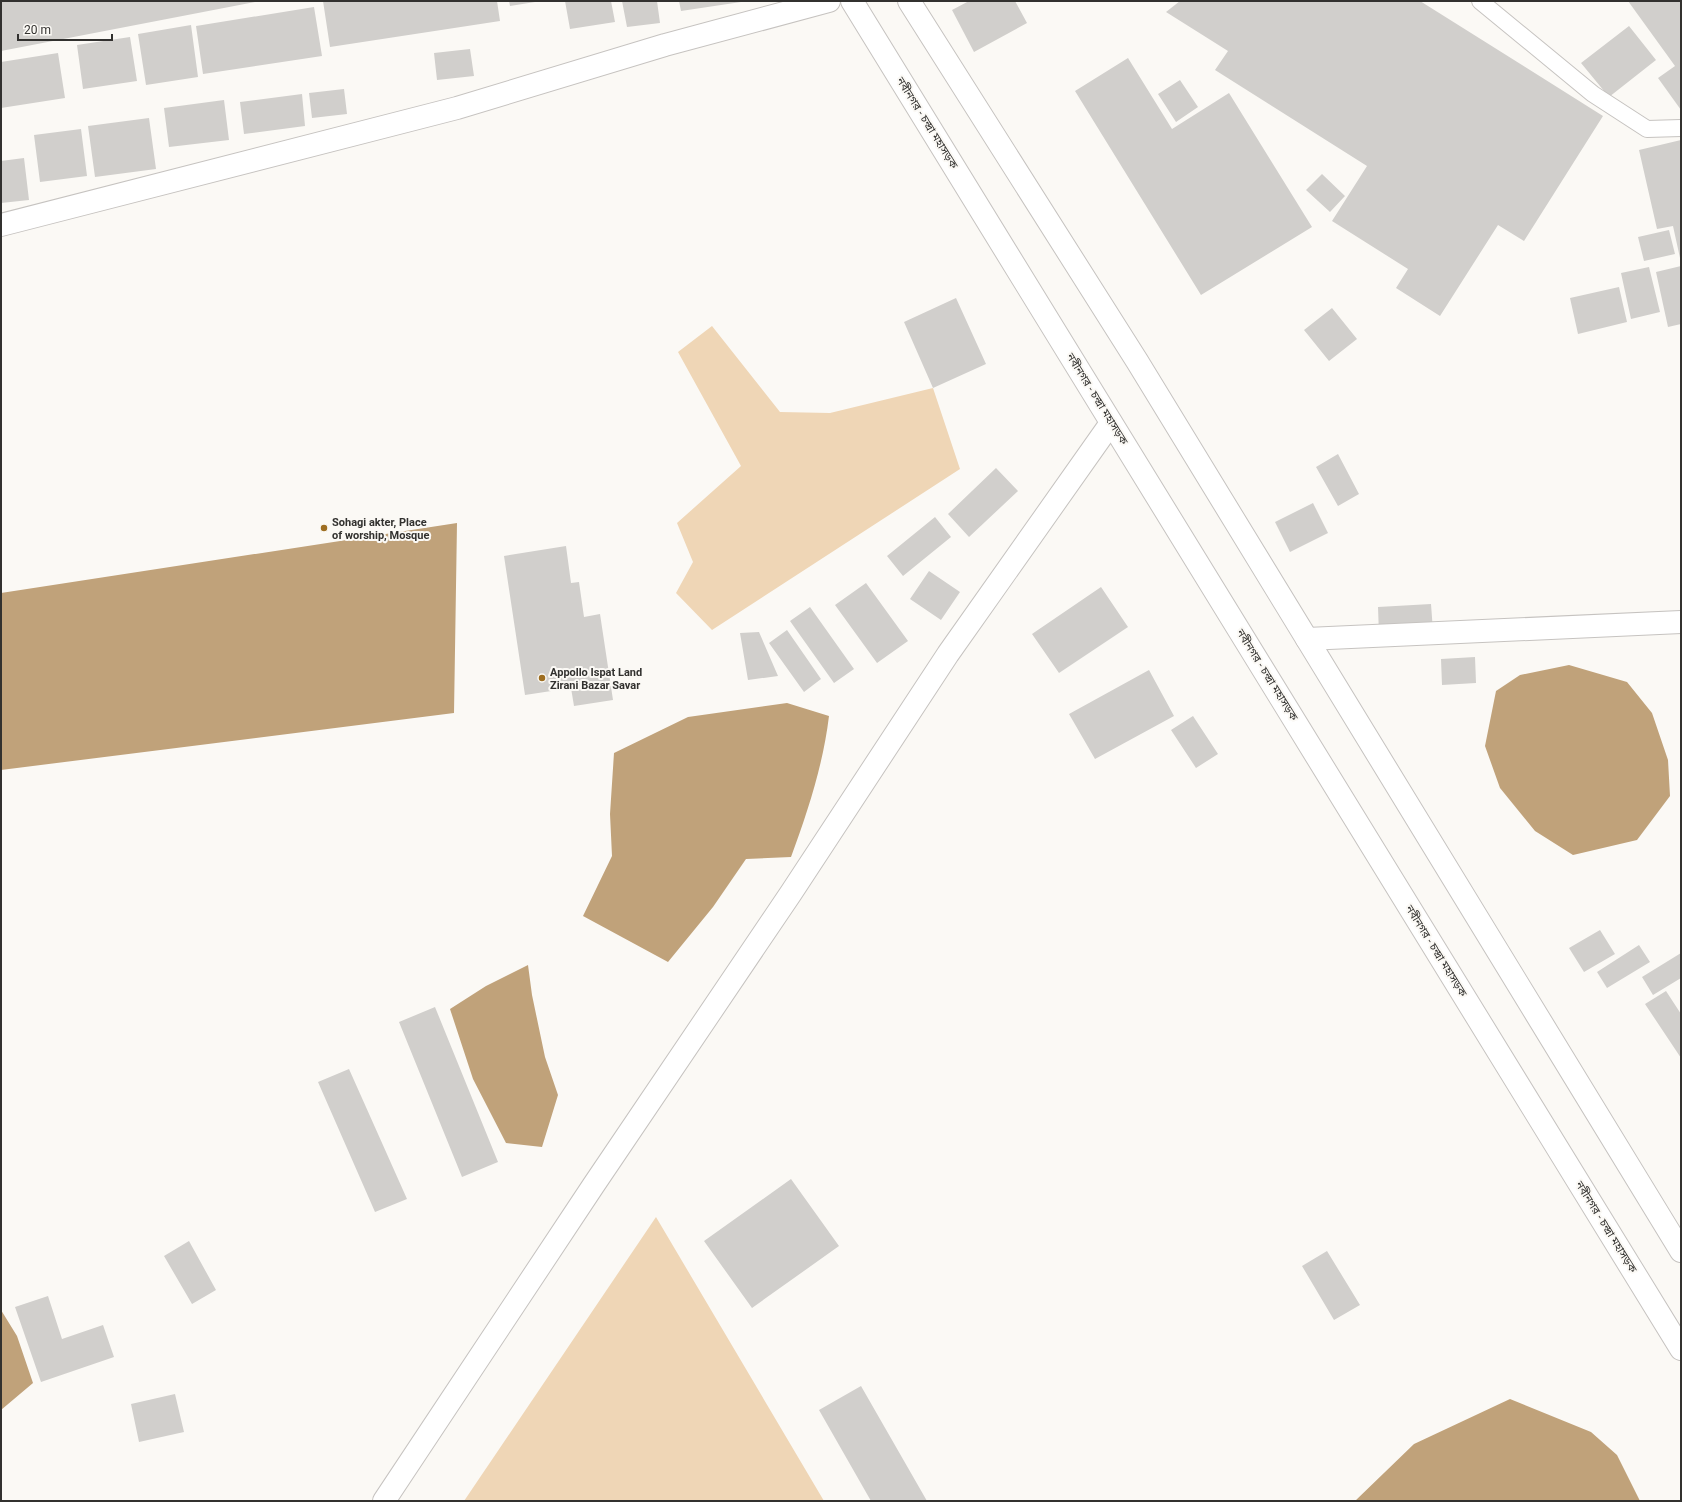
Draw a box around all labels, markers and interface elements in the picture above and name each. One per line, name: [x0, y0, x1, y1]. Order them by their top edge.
scale bar: [18, 16, 112, 42]
text: 20 m: [24, 23, 51, 37]
street label: নবীনগর - চন্দ্রা মহাসড়ক: [893, 74, 960, 171]
street label: নবীনগর - চন্দ্রা মহাসড়ক: [1063, 350, 1130, 447]
place label: Sohagi akter, Place of worship, Mosque: [332, 516, 429, 542]
marker: Sohagi akter, Place of worship, Mosque: [319, 523, 329, 533]
street label: নবীনগর - চন্দ্রা মহাসড়ক: [1233, 626, 1300, 723]
place label: Appollo Ispat Land Zirani Bazar Savar: [550, 666, 642, 692]
marker: Appollo Ispat Land Zirani Bazar Savar: [537, 673, 547, 683]
street label: নবীনগর - চন্দ্রা মহাসড়ক: [1402, 902, 1469, 999]
street label: নবীনগর - চন্দ্রা মহাসড়ক: [1572, 1178, 1639, 1275]

